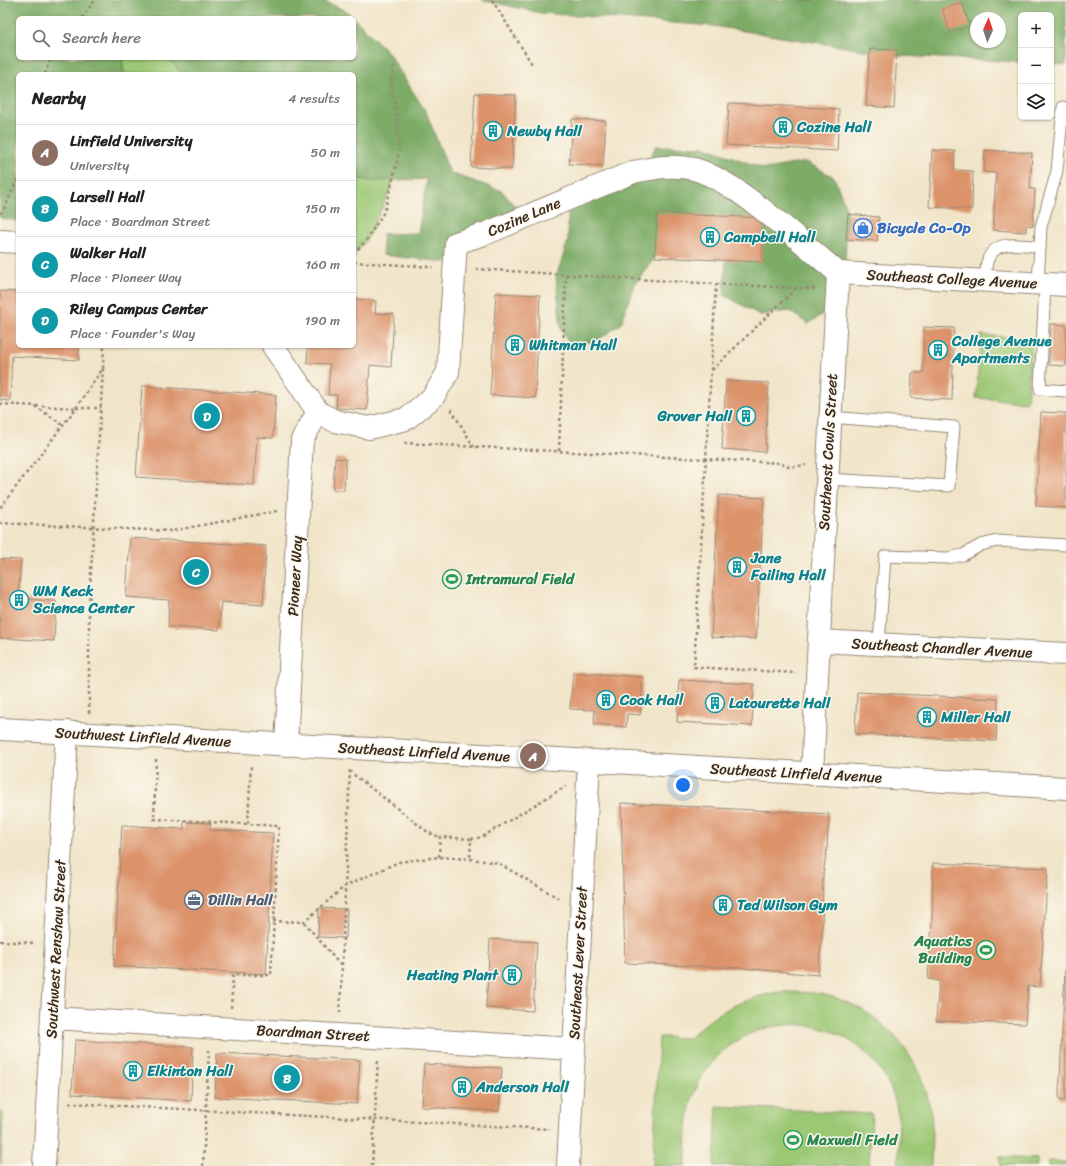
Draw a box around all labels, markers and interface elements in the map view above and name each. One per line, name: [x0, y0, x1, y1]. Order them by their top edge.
north arrow: [970, 12, 1006, 48]
map controls: [1018, 12, 1054, 120]
button: +: [1018, 12, 1054, 48]
search box: [16, 16, 356, 60]
text: Search here: [62, 25, 141, 51]
icon: search: [30, 27, 52, 49]
button: −: [1018, 48, 1054, 84]
text: Nearby: [32, 83, 86, 113]
button: layers: [1018, 84, 1054, 120]
text: 4 results: [288, 87, 340, 110]
place label: Cozine Hall: [796, 114, 872, 140]
building icon: Cozine Hall: [772, 116, 794, 138]
place label: Newby Hall: [506, 118, 582, 144]
building icon: Newby Hall: [482, 120, 504, 142]
text: Linfield University: [70, 128, 192, 154]
text: A: [41, 141, 49, 164]
text: 50 m: [310, 141, 340, 164]
text: University: [70, 154, 129, 177]
text: Larsell Hall: [70, 184, 144, 210]
street label: Cozine Lane: [483, 190, 565, 244]
text: B: [41, 197, 49, 220]
text: 150 m: [305, 197, 340, 220]
text: Place · Boardman Street: [70, 210, 210, 233]
place label: Bicycle Co-Op: [877, 215, 971, 241]
shop icon: Bicycle Co-Op: [852, 217, 874, 239]
place label: Campbell Hall: [723, 224, 816, 250]
building icon: Campbell Hall: [699, 226, 721, 248]
text: Walker Hall: [70, 240, 146, 266]
text: C: [41, 253, 49, 276]
text: 160 m: [305, 253, 340, 276]
street label: Southeast College Avenue: [866, 262, 1038, 296]
text: Place · Pioneer Way: [70, 266, 182, 289]
text: Riley Campus Center: [70, 296, 207, 322]
text: D: [41, 309, 49, 332]
text: 190 m: [305, 309, 340, 332]
text: Place · Founder's Way: [70, 322, 195, 345]
place label: College Avenue Apartments: [951, 328, 1053, 371]
place label: Whitman Hall: [529, 332, 618, 358]
building icon: Whitman Hall: [504, 334, 526, 356]
building icon: College Avenue Apartments: [927, 339, 949, 361]
street label: Southeast Cowls Street: [811, 372, 845, 531]
pin: D: [194, 401, 220, 431]
place label: Grover Hall: [656, 403, 733, 429]
building icon: Grover Hall: [735, 405, 757, 427]
street label: Pioneer Way: [280, 535, 310, 617]
place label: Jane Failing Hall: [750, 545, 826, 588]
building icon: Jane Failing Hall: [726, 556, 748, 578]
pin: C: [183, 557, 209, 587]
place label: Intramural Field: [465, 566, 575, 592]
sports icon: Intramural Field: [441, 568, 463, 590]
place label: WM Keck Science Center: [32, 578, 136, 621]
building icon: WM Keck Science Center: [8, 589, 30, 611]
street label: Southeast Chandler Avenue: [851, 630, 1033, 666]
place label: Cook Hall: [619, 687, 684, 713]
building icon: Cook Hall: [595, 689, 617, 711]
place label: Latourette Hall: [729, 690, 831, 716]
building icon: Latourette Hall: [704, 692, 726, 714]
place label: Miller Hall: [940, 704, 1011, 730]
building icon: Miller Hall: [916, 706, 938, 728]
street label: Southwest Linfield Avenue: [54, 719, 232, 755]
street label: Southeast Linfield Avenue: [337, 735, 511, 769]
pin: A: [520, 741, 546, 771]
street label: Southeast Linfield Avenue: [709, 756, 883, 790]
your location: [673, 775, 693, 795]
street label: Southwest Renshaw Street: [38, 858, 74, 1039]
street label: Southeast Lever Street: [561, 885, 595, 1040]
place label: Dillin Hall: [208, 887, 273, 913]
office icon: Dillin Hall: [183, 889, 205, 911]
place label: Ted Wilson Gym: [737, 892, 838, 918]
building icon: Ted Wilson Gym: [712, 894, 734, 916]
place label: Aquatics Building: [913, 928, 973, 971]
sports icon: Aquatics Building: [975, 939, 997, 961]
place label: Heating Plant: [406, 962, 499, 988]
building icon: Heating Plant: [501, 964, 523, 986]
street label: Boardman Street: [255, 1017, 371, 1049]
place label: Elkinton Hall: [147, 1058, 233, 1084]
building icon: Elkinton Hall: [122, 1060, 144, 1082]
pin: B: [274, 1063, 300, 1093]
place label: Anderson Hall: [475, 1074, 570, 1100]
building icon: Anderson Hall: [451, 1076, 473, 1098]
place label: Maxwell Field: [806, 1127, 899, 1153]
sports icon: Maxwell Field: [782, 1129, 804, 1151]

